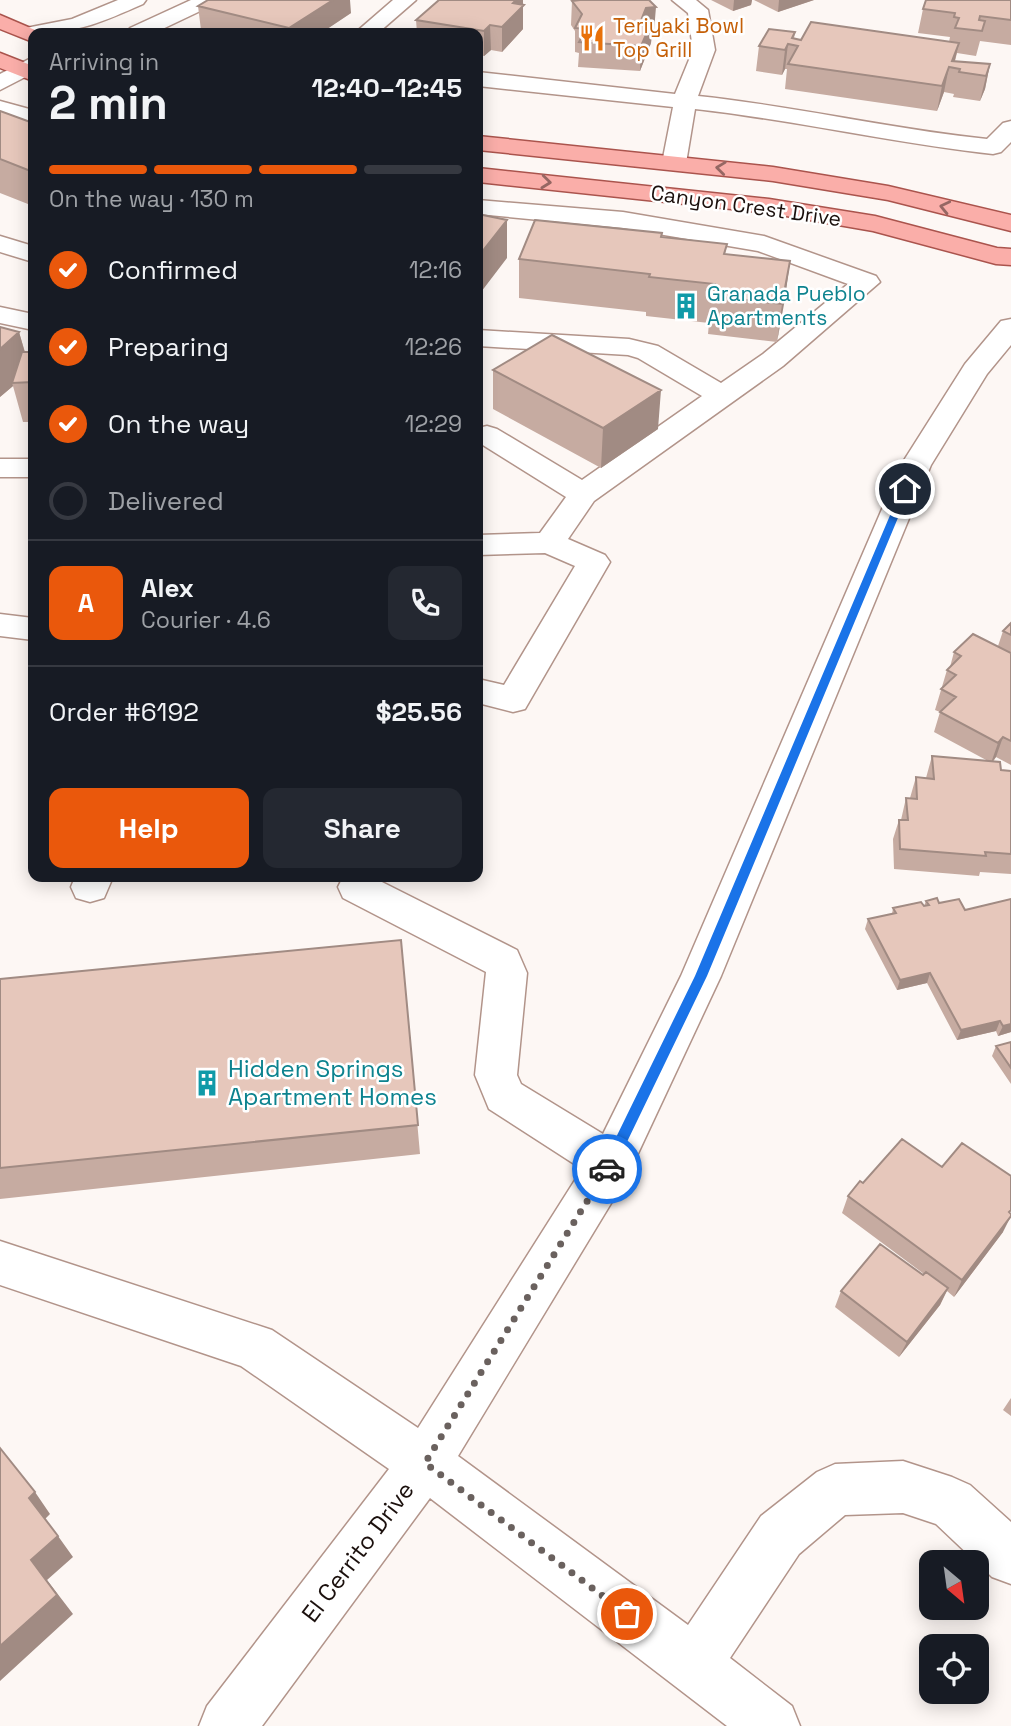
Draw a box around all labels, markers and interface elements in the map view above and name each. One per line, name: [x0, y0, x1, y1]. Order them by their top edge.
place label: Teriyaki Bowl Top Grill: [613, 12, 744, 63]
restaurant icon: Teriyaki Bowl Top Grill: [577, 23, 607, 53]
text: Arriving in: [49, 47, 159, 77]
text: 12:40–12:45: [311, 71, 462, 105]
text: 2 min: [49, 74, 168, 132]
one-way arrow: [715, 161, 726, 176]
one-way arrow: [540, 174, 551, 189]
street label: Canyon Crest Drive: [649, 179, 843, 232]
text: On the way · 130 m: [49, 184, 254, 214]
one-way arrow: [939, 201, 951, 215]
icon: check: [49, 251, 87, 289]
text: Confirmed: [108, 253, 238, 287]
text: 12:16: [409, 255, 462, 285]
place label: Granada Pueblo Apartments: [707, 280, 866, 331]
building icon: Granada Pueblo Apartments: [671, 291, 701, 321]
icon: check: [49, 328, 87, 366]
text: Preparing: [108, 330, 229, 364]
text: 12:26: [405, 332, 462, 362]
icon: check: [49, 405, 87, 443]
text: On the way: [108, 407, 249, 441]
text: 12:29: [405, 409, 462, 439]
pin: [875, 459, 935, 519]
icon: home: [886, 470, 924, 508]
text: Delivered: [108, 484, 224, 518]
button: phone: [388, 566, 462, 640]
text: Alex: [141, 571, 194, 605]
text: A: [78, 586, 94, 620]
text: Courier · 4.6: [141, 605, 271, 635]
text: Order #6192: [49, 695, 199, 729]
text: $25.56: [376, 695, 462, 729]
button: Help: [49, 788, 249, 868]
button: Share: [263, 788, 462, 868]
place label: Hidden Springs Apartment Homes: [228, 1053, 437, 1112]
building icon: Hidden Springs Apartment Homes: [192, 1068, 222, 1098]
courier: [572, 1134, 642, 1204]
icon: car: [588, 1150, 626, 1188]
street label: El Cerrito Drive: [295, 1475, 421, 1628]
north arrow: [919, 1550, 989, 1620]
map controls: [919, 1550, 989, 1704]
pin: [597, 1584, 657, 1644]
icon: bag: [608, 1595, 646, 1633]
button: locate: [919, 1634, 989, 1704]

